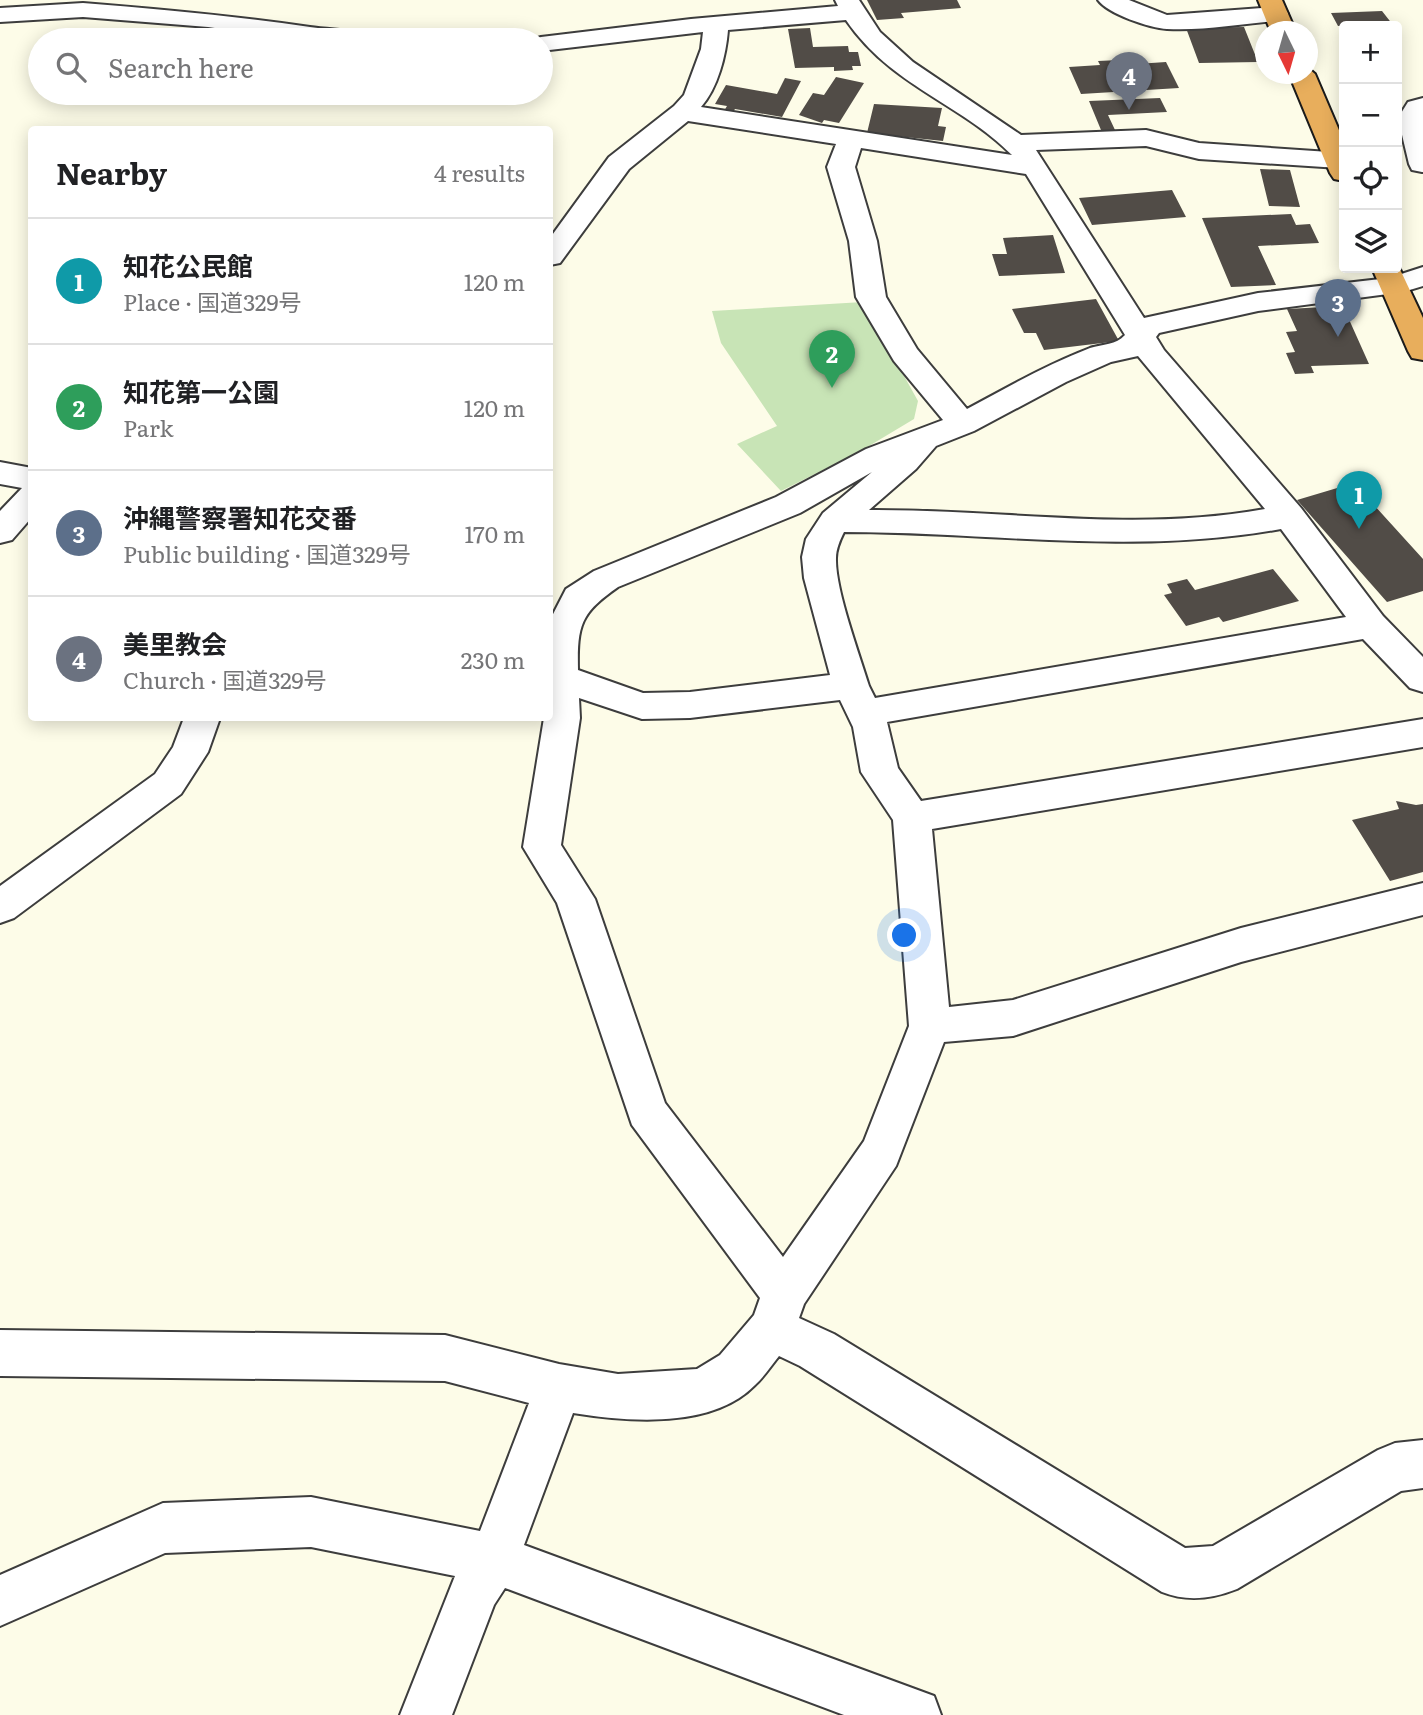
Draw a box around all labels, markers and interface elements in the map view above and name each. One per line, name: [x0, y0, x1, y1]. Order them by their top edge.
north arrow: [1255, 21, 1318, 84]
map controls: [1339, 21, 1402, 273]
button: +: [1339, 21, 1402, 84]
search box: [28, 28, 553, 105]
text: Search here: [108, 47, 254, 86]
icon: search: [52, 48, 90, 86]
pin: 4: [1106, 52, 1152, 110]
button: −: [1339, 84, 1402, 147]
button: locate: [1339, 147, 1402, 210]
text: Nearby: [56, 150, 167, 194]
text: 4 results: [434, 155, 525, 189]
button: layers: [1339, 210, 1402, 273]
text: 知花公民館: [123, 245, 253, 284]
text: 1: [74, 264, 84, 298]
text: 120 m: [464, 264, 525, 298]
pin: 3: [1315, 279, 1361, 337]
text: Place · 国道329号: [123, 284, 301, 318]
pin: 2: [809, 330, 855, 388]
text: 知花第一公園: [123, 371, 279, 410]
text: 2: [73, 390, 85, 424]
text: 120 m: [464, 390, 525, 424]
text: Park: [123, 410, 173, 444]
pin: 1: [1336, 471, 1382, 529]
text: 沖縄警察署知花交番: [123, 497, 357, 536]
text: 3: [73, 516, 85, 550]
text: 170 m: [464, 516, 525, 550]
text: Public building · 国道329号: [123, 536, 411, 570]
text: 美里教会: [123, 623, 227, 662]
text: 4: [72, 642, 86, 676]
text: 230 m: [461, 642, 525, 676]
text: Church · 国道329号: [123, 662, 327, 696]
your location: [887, 918, 921, 952]

